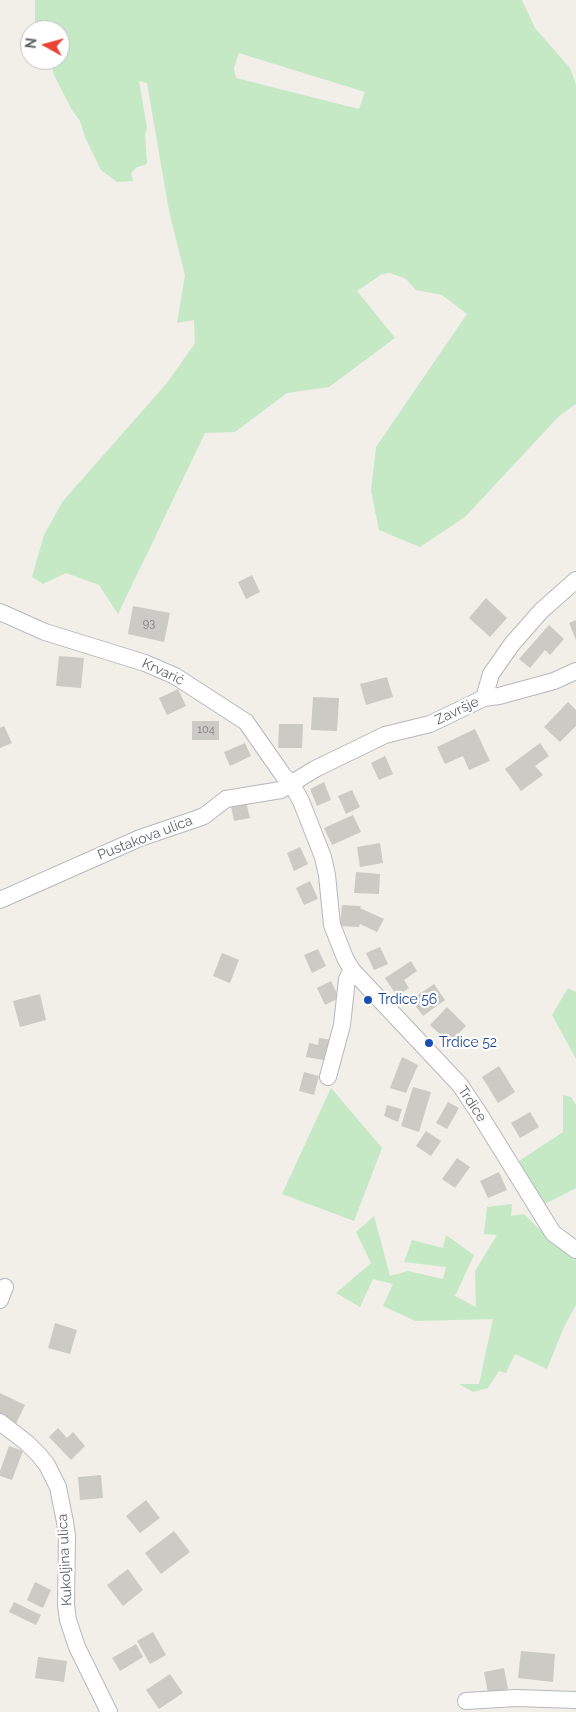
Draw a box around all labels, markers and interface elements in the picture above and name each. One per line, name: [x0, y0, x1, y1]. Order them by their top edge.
north arrow: [20, 20, 70, 70]
text: N: [23, 37, 40, 50]
house number: 93: [143, 617, 155, 631]
street label: Krvarić: [139, 655, 187, 689]
street label: Završje: [432, 693, 482, 729]
house number: 104: [197, 723, 215, 737]
street label: Pustakova ulica: [95, 812, 195, 864]
place label: Trdice 56: [378, 992, 437, 1008]
marker: Trdice 56: [362, 994, 374, 1006]
place label: Trdice 52: [439, 1035, 497, 1051]
marker: Trdice 52: [423, 1037, 435, 1049]
street label: Trdice: [454, 1083, 490, 1125]
street label: Kukoljina ulica: [54, 1513, 76, 1607]

